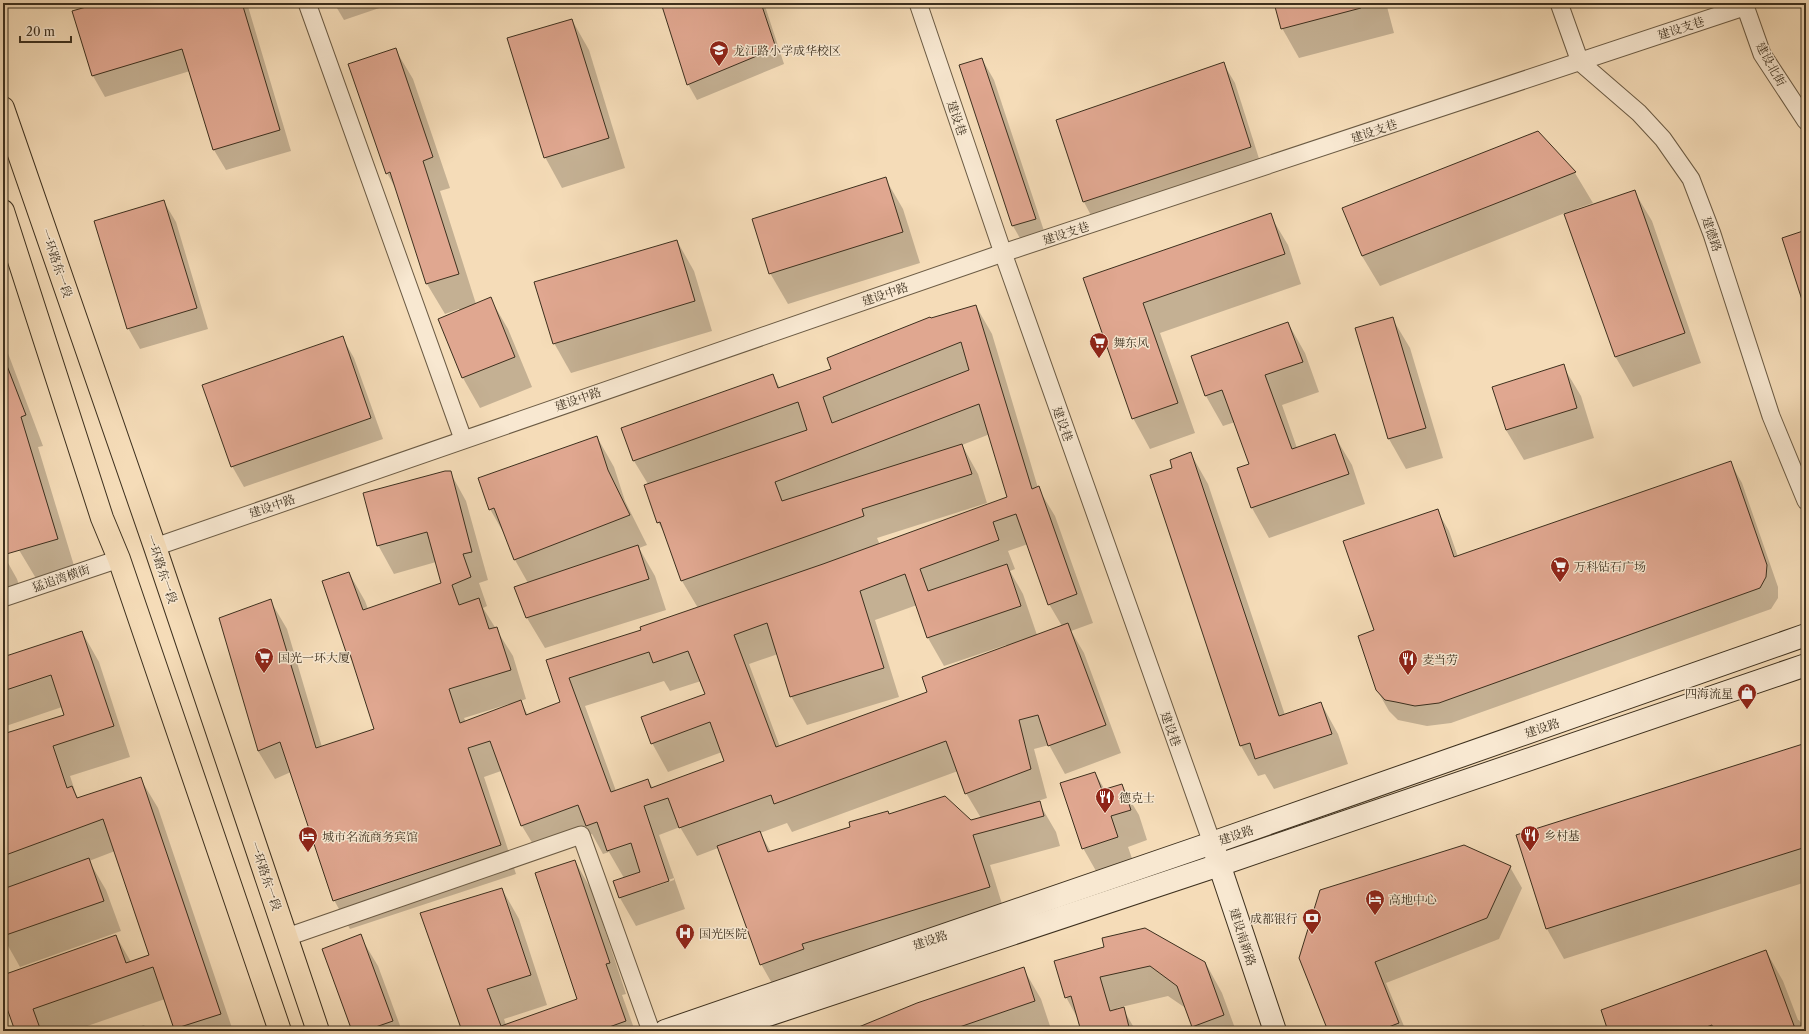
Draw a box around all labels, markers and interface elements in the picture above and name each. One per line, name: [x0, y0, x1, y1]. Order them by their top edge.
street label: 建设支巷: [1656, 13, 1706, 43]
scale bar: [20, 18, 71, 44]
text: 20 m: [26, 24, 55, 39]
school or university icon: 龙江路小学成华校区: [708, 39, 730, 67]
street label: 建设北街: [1753, 39, 1790, 89]
place label: 龙江路小学成华校区: [733, 43, 841, 58]
street label: 建设巷: [944, 99, 970, 137]
street label: 建设支巷: [1349, 116, 1399, 146]
street label: 建德路: [1699, 215, 1725, 253]
street label: 建设支巷: [1041, 218, 1091, 248]
street label: 一环路东一段: [38, 227, 76, 299]
street label: 建设中路: [860, 279, 910, 309]
supermarket icon: 舞东风: [1088, 331, 1110, 359]
place label: 舞东风: [1113, 335, 1149, 350]
street label: 建设中路: [553, 384, 603, 414]
street label: 建设巷: [1050, 405, 1076, 443]
street label: 建设中路: [247, 491, 297, 521]
street label: 一环路东一段: [143, 533, 181, 605]
supermarket icon: 万科钻石广场: [1549, 555, 1571, 583]
place label: 万科钻石广场: [1574, 559, 1646, 574]
street label: 猛追湾横街: [30, 561, 93, 595]
supermarket icon: 国光一环大厦: [253, 646, 275, 674]
restaurant icon: 麦当劳: [1397, 648, 1419, 676]
place label: 国光一环大厦: [278, 650, 350, 665]
place label: 麦当劳: [1422, 652, 1458, 667]
shop icon: 四海流星: [1736, 682, 1758, 710]
place label: 四海流星: [1685, 686, 1733, 701]
street label: 建设巷: [1158, 710, 1184, 748]
street label: 建设路: [1523, 715, 1561, 741]
restaurant icon: 德克士: [1094, 786, 1116, 814]
place label: 德克士: [1119, 790, 1155, 805]
street label: 建设路: [1217, 822, 1255, 848]
restaurant icon: 乡村基: [1519, 824, 1541, 852]
hotel icon: 城市名流商务宾馆: [297, 825, 319, 853]
place label: 乡村基: [1544, 828, 1580, 843]
place label: 城市名流商务宾馆: [322, 829, 418, 844]
street label: 一环路东一段: [247, 840, 285, 912]
hotel icon: 高地中心: [1364, 888, 1386, 916]
place label: 高地中心: [1389, 892, 1437, 907]
street label: 建设南新路: [1227, 906, 1259, 968]
bank icon: 成都银行: [1301, 907, 1323, 935]
place label: 成都银行: [1250, 911, 1298, 926]
hospital icon: 国光医院: [674, 922, 696, 950]
place label: 国光医院: [699, 926, 747, 941]
street label: 建设路: [911, 927, 949, 953]

